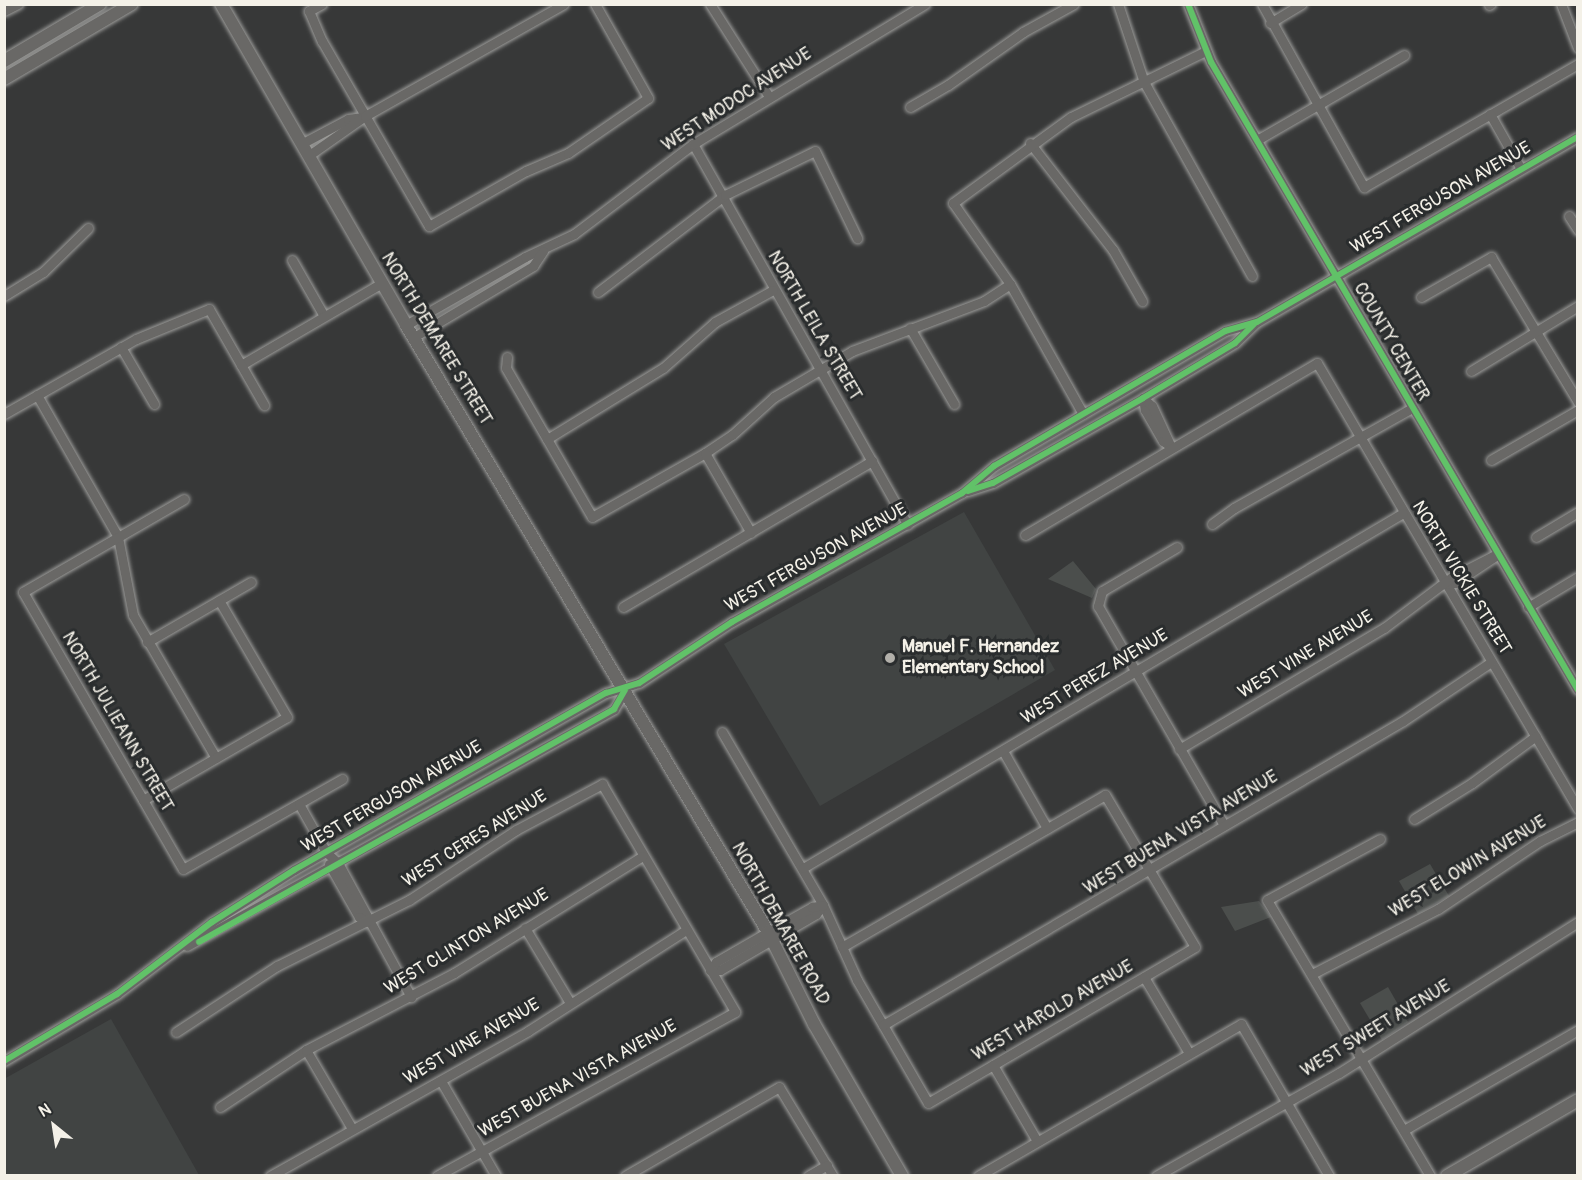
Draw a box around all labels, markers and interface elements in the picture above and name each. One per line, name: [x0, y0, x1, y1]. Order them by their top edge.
street label: WEST MODOC AVENUE: [658, 43, 816, 157]
street label: WEST FERGUSON AVENUE: [1347, 137, 1535, 259]
street label: NORTH LEILA STREET: [762, 247, 866, 405]
street label: NORTH DEMAREE STREET: [376, 249, 496, 429]
street label: COUNTY CENTER: [1348, 279, 1434, 405]
street label: NORTH VICKIE STREET: [1407, 497, 1515, 659]
street label: WEST FERGUSON AVENUE: [721, 499, 911, 617]
street label: WEST VINE AVENUE: [1235, 606, 1377, 704]
street label: WEST PEREZ AVENUE: [1018, 625, 1172, 729]
street label: NORTH JULIEANN STREET: [57, 628, 177, 816]
place label: Manuel F. Hernandez Elementary School: [902, 637, 1059, 680]
marker: Manuel F. Hernandez Elementary School: [883, 651, 897, 665]
street label: WEST FERGUSON AVENUE: [298, 736, 486, 858]
street label: WEST BUENA VISTA AVENUE: [1080, 766, 1282, 900]
street label: WEST CERES AVENUE: [398, 786, 552, 892]
street label: WEST ELOWIN AVENUE: [1385, 811, 1551, 923]
street label: NORTH DEMAREE ROAD: [726, 839, 834, 1009]
street label: WEST CLINTON AVENUE: [381, 884, 553, 1000]
street label: WEST HAROLD AVENUE: [968, 956, 1138, 1066]
street label: WEST SWEET AVENUE: [1297, 976, 1455, 1082]
street label: WEST VINE AVENUE: [400, 994, 544, 1090]
street label: WEST BUENA VISTA AVENUE: [475, 1015, 681, 1143]
north arrow: [24, 1096, 84, 1156]
text: N: [35, 1099, 55, 1122]

